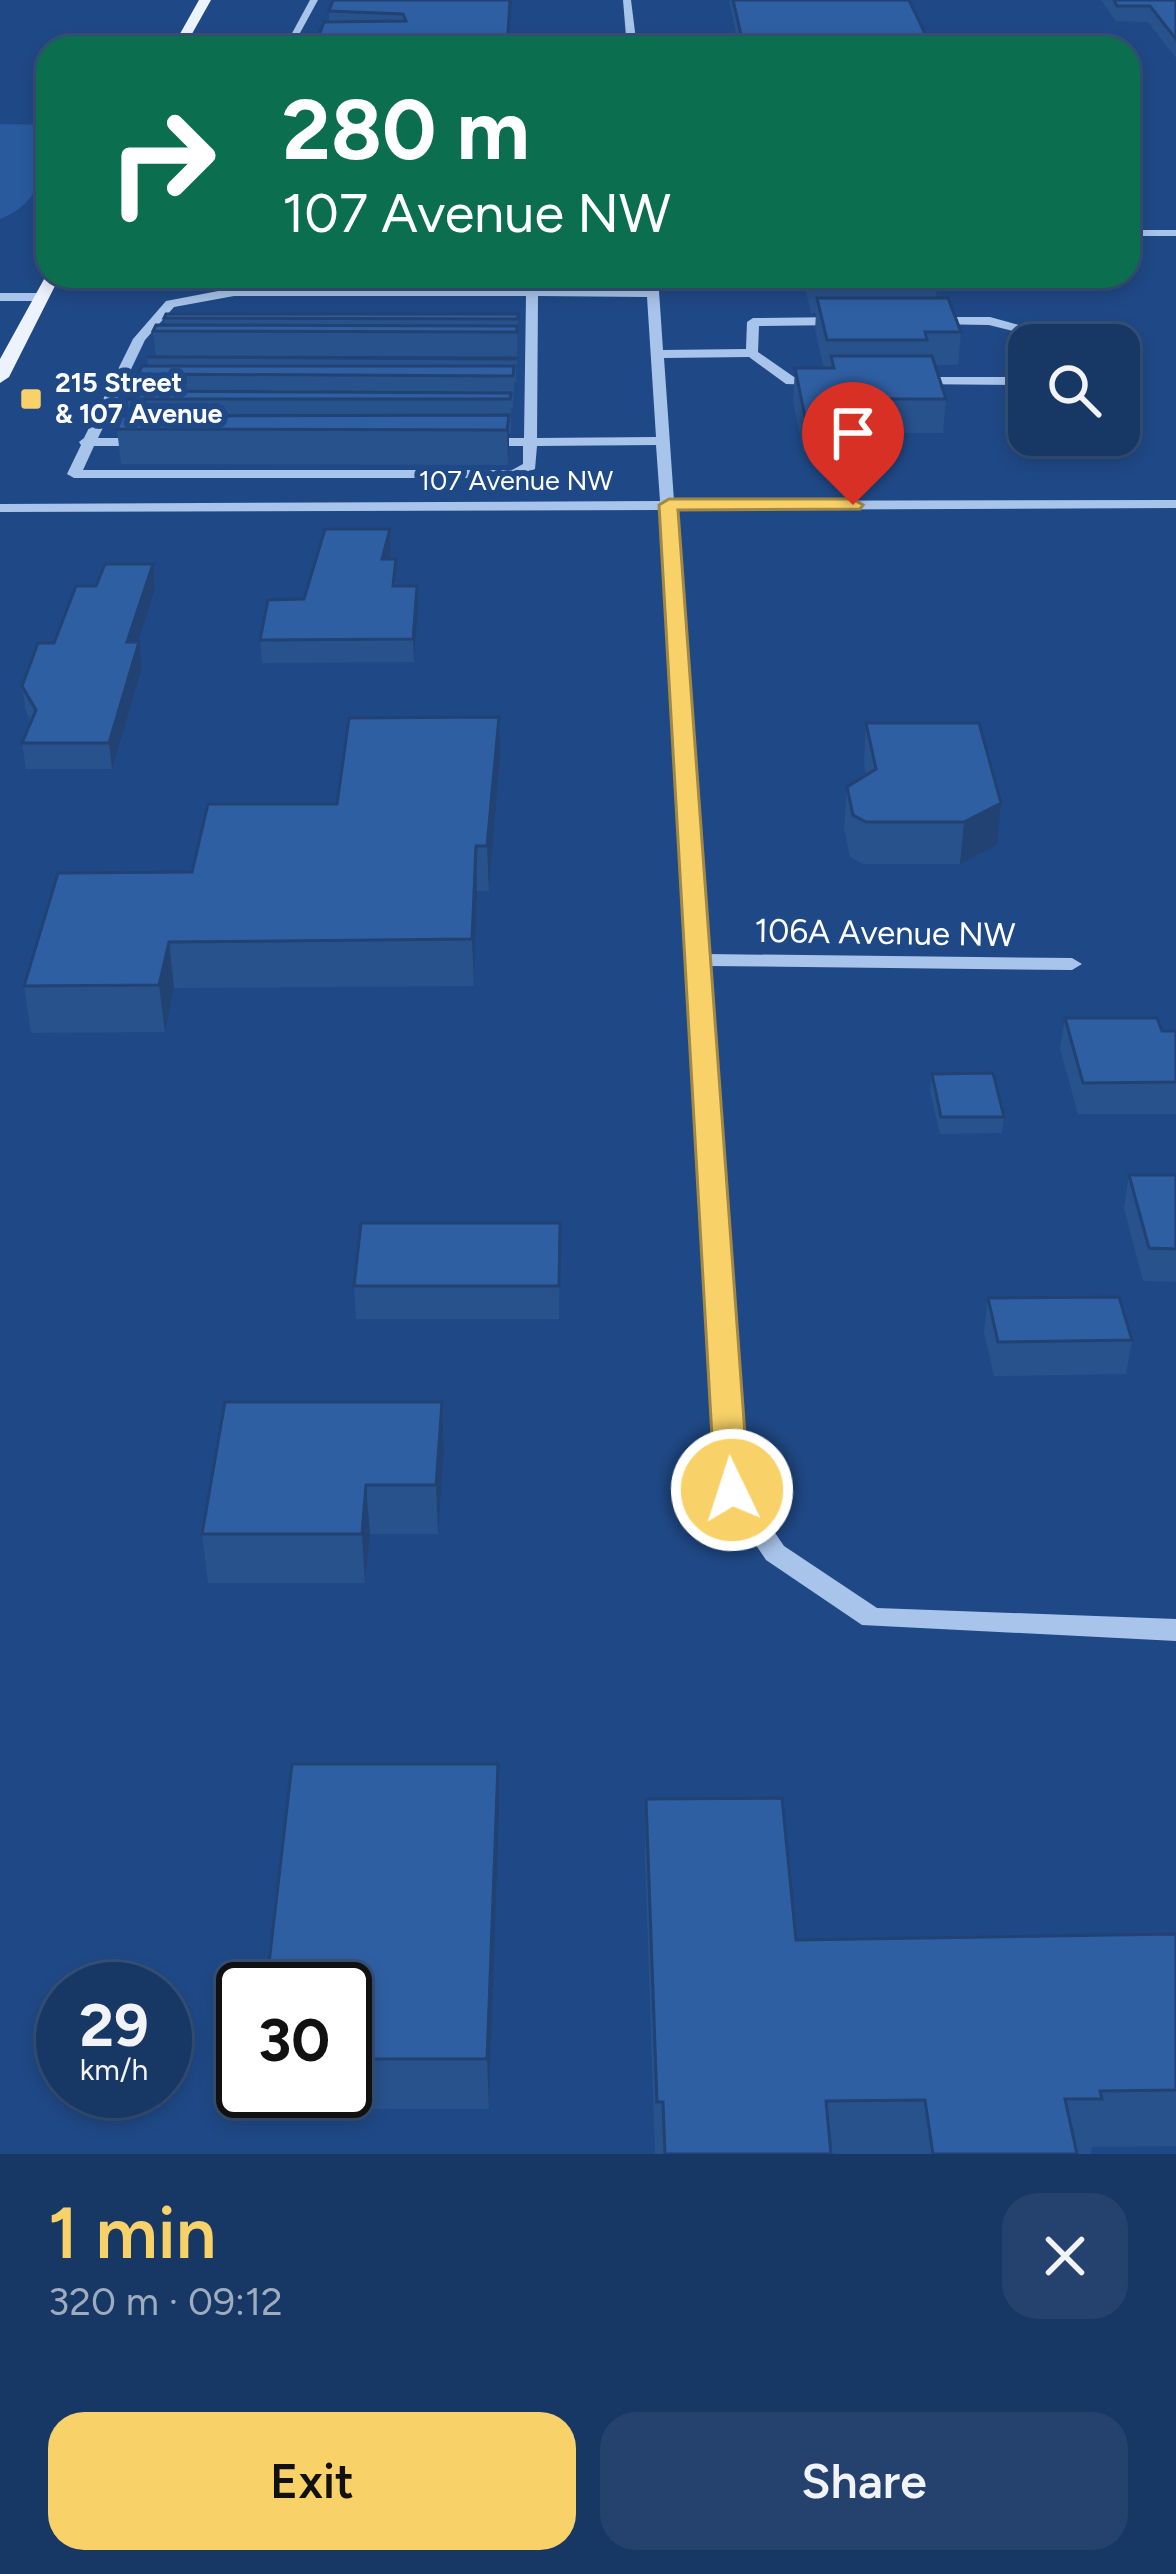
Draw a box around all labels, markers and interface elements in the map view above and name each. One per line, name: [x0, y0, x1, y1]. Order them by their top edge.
text: 280 m: [282, 79, 530, 180]
icon: right: [84, 84, 240, 240]
text: 107 Avenue NW: [282, 181, 671, 246]
map controls: [1008, 324, 1140, 456]
button: search: [1008, 324, 1140, 456]
place label: 215 Street & 107 Avenue: [55, 366, 223, 430]
pin: [802, 382, 904, 505]
marker: 215 Street & 107 Avenue: [18, 386, 44, 412]
icon: arrive: [820, 400, 886, 466]
street label: 107 Avenue NW: [419, 464, 613, 497]
street label: 106A Avenue NW: [754, 911, 1016, 954]
position arrow: [669, 1427, 795, 1553]
speed limit sign: 30: [216, 1962, 372, 2118]
text: 29: [79, 1989, 149, 2061]
text: km/h: [80, 2051, 148, 2088]
text: 1 min: [48, 2190, 216, 2276]
button: close: [1002, 2193, 1128, 2319]
text: 320 m · 09:12: [48, 2278, 283, 2325]
button: Exit: [48, 2412, 576, 2550]
button: Share: [600, 2412, 1128, 2550]

